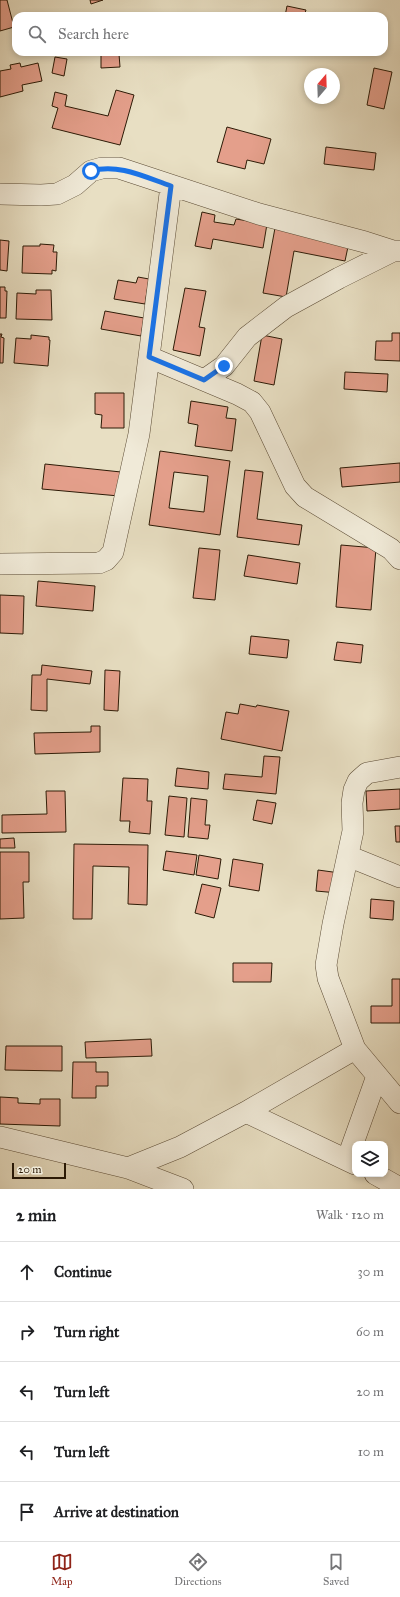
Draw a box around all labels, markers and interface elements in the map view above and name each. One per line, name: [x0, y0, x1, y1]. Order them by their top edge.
search box: [12, 12, 388, 56]
icon: search: [26, 23, 48, 45]
text: Search here: [58, 25, 129, 43]
north arrow: [304, 68, 340, 104]
route start: [82, 162, 100, 180]
route end: [215, 357, 233, 375]
map controls: [352, 1141, 388, 1177]
button: layers: [352, 1141, 388, 1177]
scale bar: [12, 1161, 66, 1180]
text: 20 m: [18, 1163, 41, 1176]
text: 2 min: [16, 1205, 56, 1226]
text: Walk · 120 m: [316, 1207, 384, 1223]
icon: ahead: [16, 1261, 38, 1283]
text: Continue: [54, 1263, 112, 1281]
text: 30 m: [358, 1264, 384, 1280]
icon: right: [16, 1321, 38, 1343]
text: Turn right: [54, 1323, 119, 1341]
text: 60 m: [356, 1324, 384, 1340]
icon: left: [16, 1381, 38, 1403]
text: Turn left: [54, 1383, 110, 1401]
text: 20 m: [356, 1384, 384, 1400]
icon: left: [16, 1441, 38, 1463]
text: Turn left: [54, 1443, 110, 1461]
text: 10 m: [358, 1444, 384, 1460]
icon: arrive: [16, 1501, 38, 1523]
text: Arrive at destination: [54, 1503, 179, 1521]
tab: Map: [51, 1551, 73, 1588]
tab: Directions: [174, 1551, 222, 1588]
tab: Saved: [323, 1551, 349, 1588]

